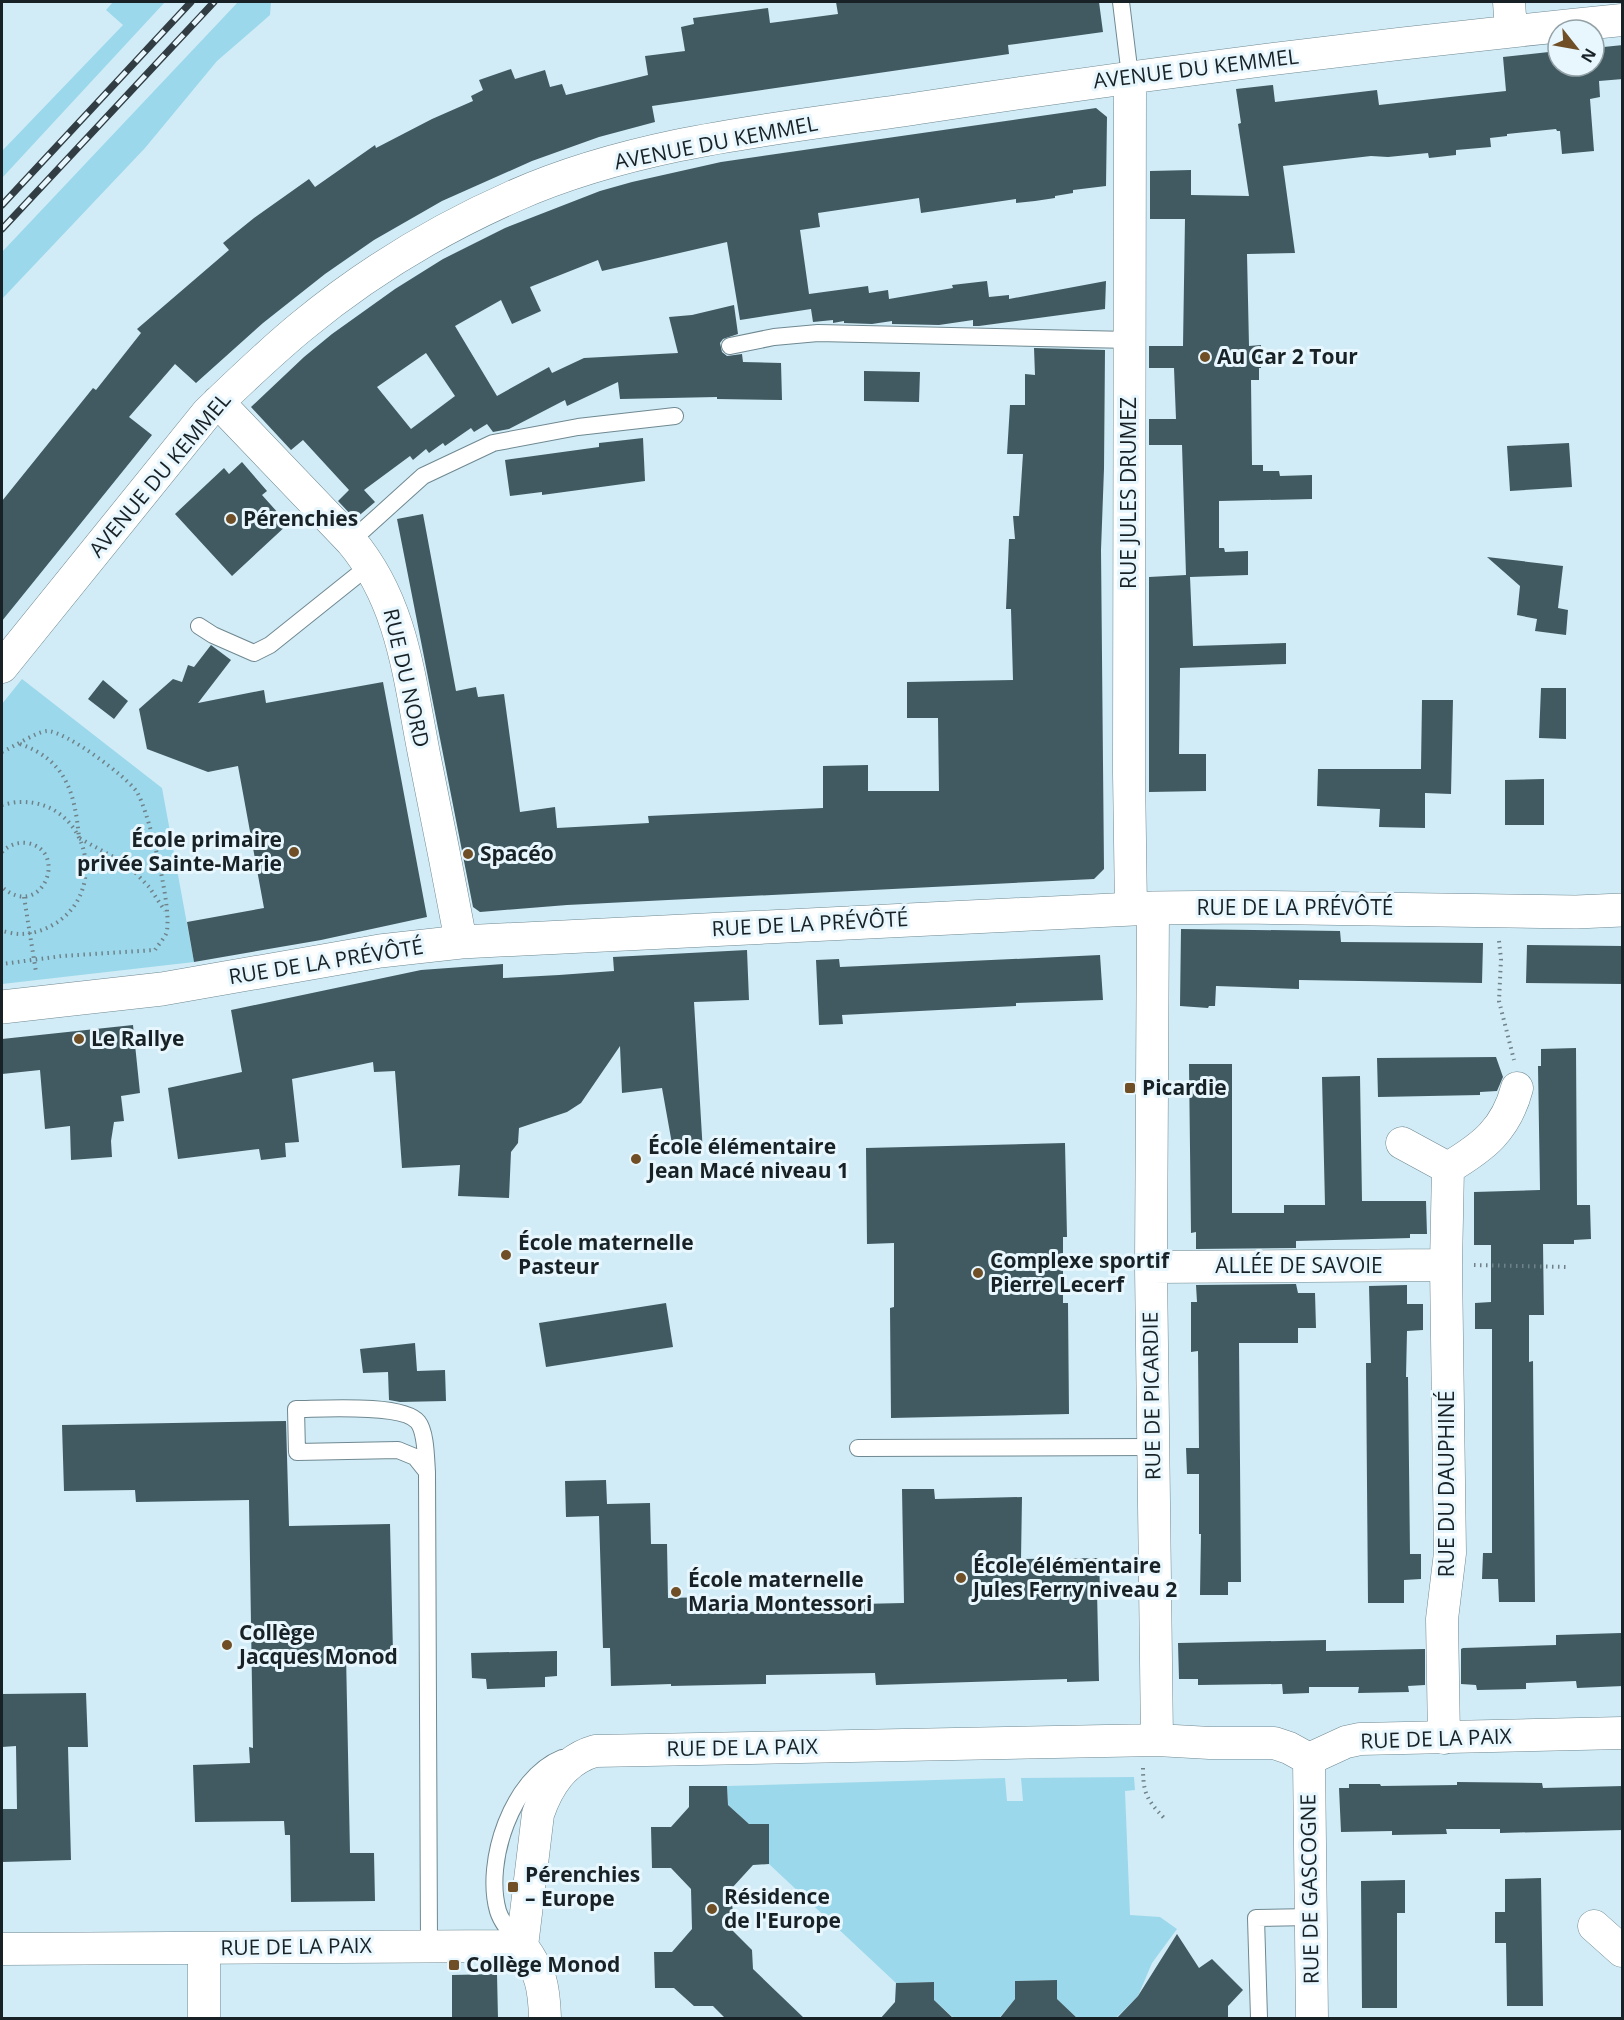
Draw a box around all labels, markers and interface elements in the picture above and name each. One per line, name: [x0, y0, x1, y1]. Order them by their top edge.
north arrow: [1546, 18, 1606, 78]
street label: AVENUE DU KEMMEL: [1092, 42, 1300, 94]
text: N: [1576, 44, 1602, 67]
street label: AVENUE DU KEMMEL: [612, 109, 820, 175]
place label: Au Car 2 Tour: [1217, 342, 1358, 370]
marker: Au Car 2 Tour: [1198, 350, 1212, 364]
street label: AVENUE DU KEMMEL: [82, 386, 236, 563]
street label: RUE JULES DRUMEZ: [1114, 397, 1142, 589]
place label: Pérenchies: [243, 504, 358, 532]
marker: Pérenchies: [224, 512, 238, 526]
street label: RUE DU NORD: [377, 606, 437, 750]
place label: École primaire privée Sainte-Marie: [77, 825, 282, 877]
place label: Spacéo: [480, 839, 554, 867]
marker: École primaire privée Sainte-Marie: [287, 845, 301, 859]
marker: Spacéo: [461, 847, 475, 861]
street label: RUE DE LA PRÉVÔTÉ: [1197, 893, 1393, 921]
street label: RUE DE LA PRÉVÔTÉ: [711, 904, 909, 942]
street label: RUE DE LA PRÉVÔTÉ: [226, 932, 425, 990]
place label: Le Rallye: [91, 1024, 184, 1052]
marker: Le Rallye: [72, 1032, 86, 1046]
place label: Picardie: [1142, 1073, 1227, 1101]
marker: Picardie: [1123, 1081, 1137, 1095]
place label: École élémentaire Jean Macé niveau 1: [646, 1132, 849, 1184]
marker: École élémentaire Jean Macé niveau 1: [629, 1152, 643, 1166]
place label: École maternelle Pasteur: [518, 1228, 694, 1280]
place label: Complexe sportif Pierre Lecerf: [990, 1246, 1171, 1298]
marker: École maternelle Pasteur: [499, 1248, 513, 1262]
street label: ALLÉE DE SAVOIE: [1215, 1251, 1383, 1279]
marker: Complexe sportif Pierre Lecerf: [971, 1266, 985, 1280]
street label: RUE DE PICARDIE: [1136, 1312, 1166, 1480]
street label: RUE DU DAUPHINÉ: [1432, 1391, 1460, 1577]
place label: École élémentaire Jules Ferry niveau 2: [971, 1551, 1177, 1603]
place label: École maternelle Maria Montessori: [688, 1565, 873, 1617]
marker: École élémentaire Jules Ferry niveau 2: [954, 1571, 968, 1585]
marker: École maternelle Maria Montessori: [669, 1585, 683, 1599]
place label: Collège Jacques Monod: [237, 1618, 398, 1670]
marker: Collège Jacques Monod: [220, 1638, 234, 1652]
street label: RUE DE LA PAIX: [1360, 1721, 1513, 1755]
street label: RUE DE LA PAIX: [666, 1732, 819, 1762]
street label: RUE DE GASCOGNE: [1293, 1794, 1325, 1984]
place label: Pérenchies – Europe: [525, 1860, 640, 1912]
marker: Pérenchies – Europe: [506, 1880, 520, 1894]
place label: Résidence de l'Europe: [724, 1882, 841, 1934]
marker: Résidence de l'Europe: [705, 1902, 719, 1916]
street label: RUE DE LA PAIX: [220, 1931, 373, 1961]
place label: Collège Monod: [466, 1950, 620, 1978]
marker: Collège Monod: [447, 1958, 461, 1972]

